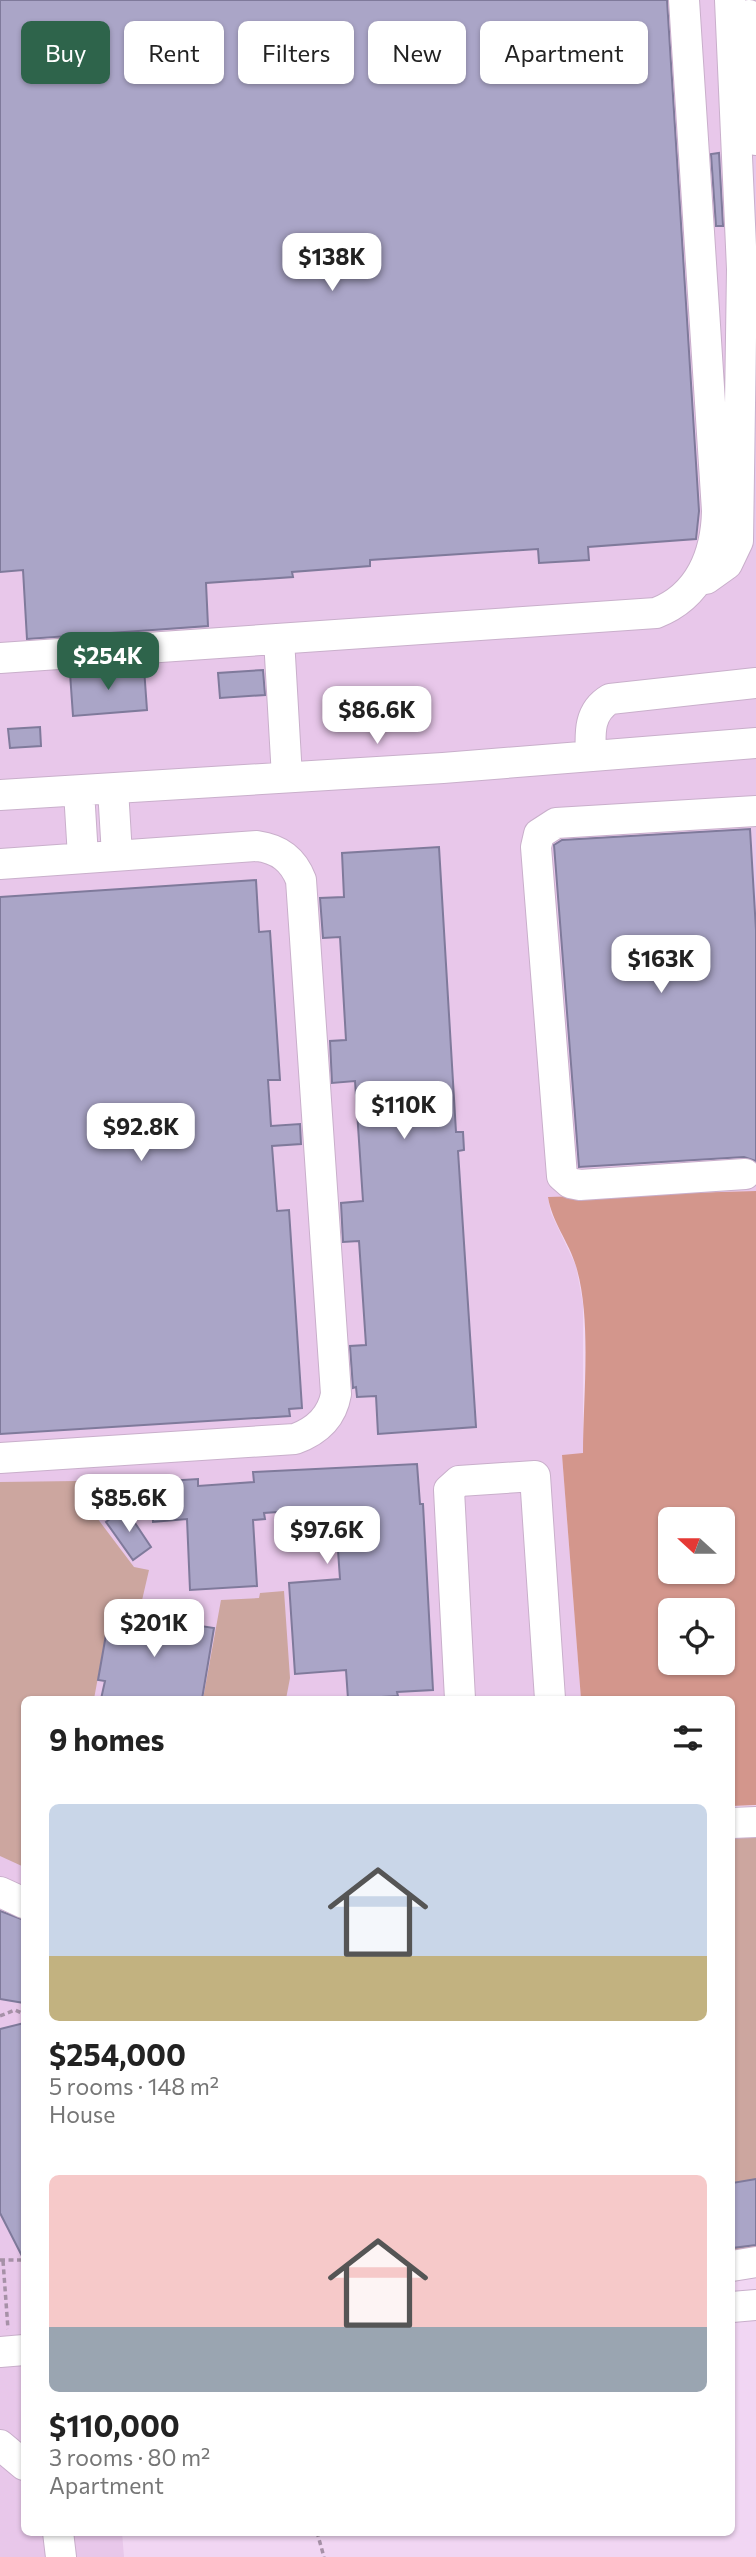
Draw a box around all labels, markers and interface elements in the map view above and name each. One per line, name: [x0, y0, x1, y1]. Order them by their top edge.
chip: Buy: [21, 21, 110, 84]
chip: Rent: [124, 21, 224, 84]
chip: Filters: [238, 21, 354, 84]
chip: New: [368, 21, 466, 84]
chip: Apartment: [480, 21, 648, 84]
pin: $138K: [283, 233, 381, 293]
text: $138K: [298, 242, 366, 270]
pin: $254K: [59, 632, 157, 692]
text: $254K: [73, 641, 143, 669]
pin: $86.6K: [320, 686, 434, 746]
text: $86.6K: [338, 695, 416, 723]
pin: $163K: [612, 936, 710, 995]
text: $163K: [627, 944, 695, 972]
pin: $110K: [355, 1082, 453, 1141]
text: $110K: [371, 1090, 437, 1118]
pin: $92.8K: [84, 1104, 198, 1163]
text: $92.8K: [103, 1112, 179, 1140]
pin: $85.6K: [72, 1474, 186, 1534]
text: $85.6K: [91, 1483, 167, 1511]
pin: $97.6K: [270, 1506, 384, 1566]
north arrow: [658, 1507, 735, 1584]
map controls: [658, 1507, 735, 1675]
text: $97.6K: [290, 1515, 364, 1543]
button: locate: [658, 1598, 735, 1675]
pin: $201K: [105, 1600, 203, 1659]
text: $201K: [120, 1608, 188, 1636]
icon: filters: [669, 1719, 707, 1757]
text: 9 homes: [49, 1720, 164, 1757]
icon: home: [315, 1849, 441, 1975]
text: $254,000: [49, 2035, 186, 2072]
text: 5 rooms · 148 m²: [49, 2072, 219, 2100]
text: House: [49, 2100, 115, 2128]
icon: home: [315, 2220, 441, 2346]
text: $110,000: [49, 2406, 180, 2443]
text: 3 rooms · 80 m²: [49, 2443, 210, 2471]
text: Apartment: [49, 2471, 164, 2499]

